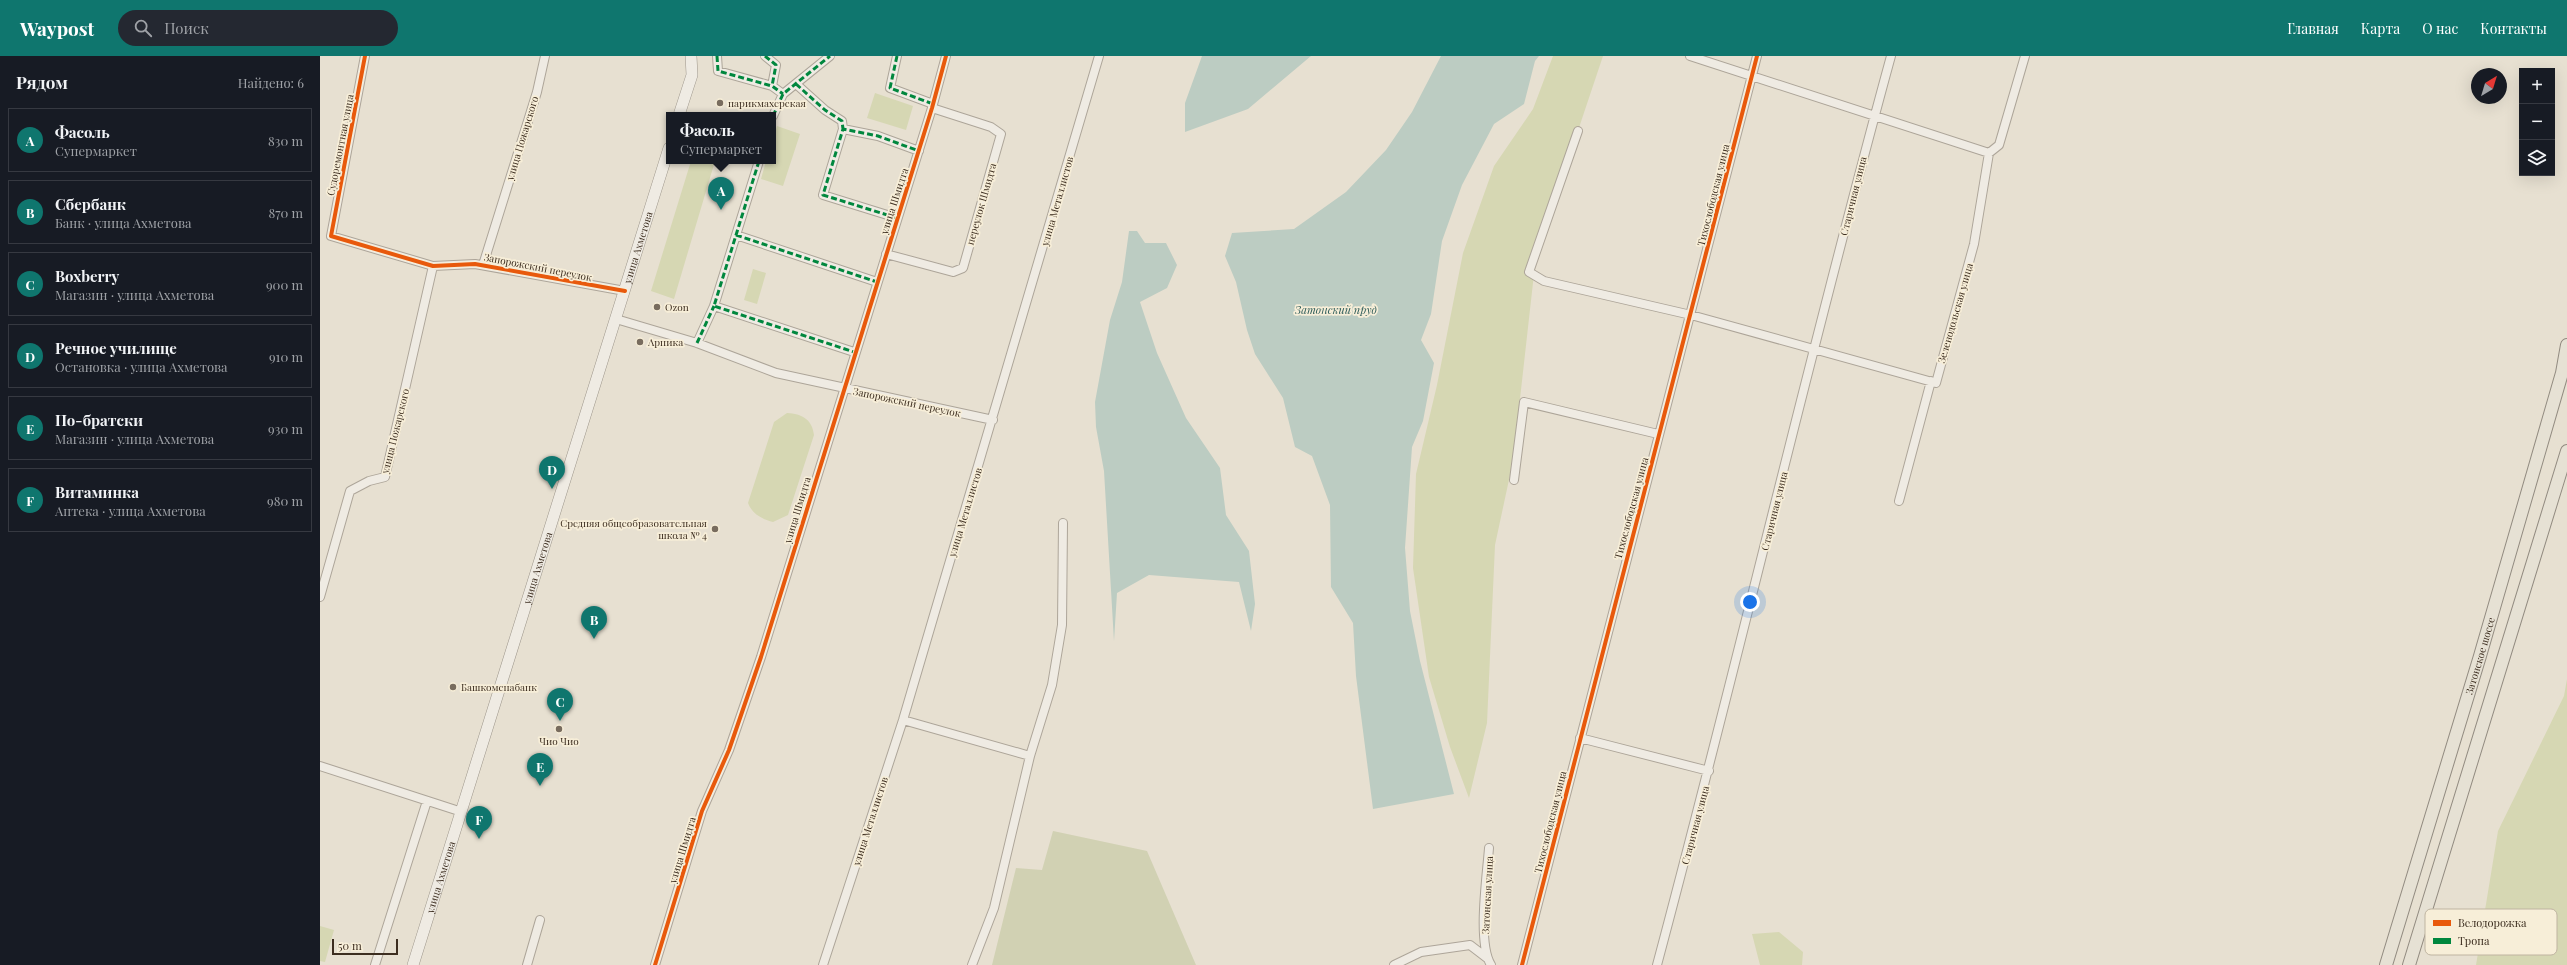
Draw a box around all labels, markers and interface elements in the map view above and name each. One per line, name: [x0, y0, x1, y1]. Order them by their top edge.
search box: [118, 10, 398, 46]
text: Waypost: [20, 15, 94, 41]
icon: search: [132, 17, 154, 39]
text: Поиск: [164, 18, 209, 38]
text: Главная: [2287, 19, 2339, 38]
text: Карта: [2361, 19, 2400, 38]
text: О нас: [2422, 19, 2458, 38]
text: Контакты: [2480, 19, 2547, 38]
north arrow: [2471, 68, 2507, 104]
map controls: [2519, 68, 2555, 176]
button: +: [2519, 68, 2555, 104]
text: Рядом: [16, 71, 68, 93]
text: Найдено: 6: [238, 74, 304, 91]
street label: Судоремонтная улица: [323, 93, 357, 197]
street label: улица Пожарского: [502, 94, 542, 183]
place label: парикмахерская: [728, 96, 806, 110]
marker: парикмахерская: [715, 98, 725, 108]
button: −: [2519, 104, 2555, 140]
popup: [666, 112, 776, 164]
text: Фасоль: [680, 120, 735, 140]
text: Фасоль: [55, 122, 110, 142]
text: A: [26, 132, 34, 149]
text: 830 m: [268, 132, 303, 149]
text: Супермаркет: [680, 140, 762, 157]
button: layers: [2519, 140, 2555, 176]
text: Супермаркет: [55, 142, 137, 159]
street label: Тихослободская улица: [1694, 142, 1732, 248]
street label: улица Металлистов: [1037, 154, 1077, 248]
street label: Старичная улица: [1836, 155, 1870, 237]
street label: переулок Шмидта: [963, 161, 999, 247]
street label: улица Шмидта: [876, 166, 911, 237]
pin: A: [708, 177, 734, 210]
text: Сбербанк: [55, 194, 126, 214]
text: B: [26, 204, 34, 221]
text: 870 m: [268, 204, 303, 221]
street label: улица Ахметова: [620, 210, 656, 286]
text: Банк · улица Ахметова: [55, 214, 192, 231]
street label: Запорожский переулок: [483, 250, 593, 284]
street label: Зеленодольская улица: [1934, 261, 1976, 365]
text: Boxberry: [55, 266, 119, 286]
text: C: [25, 276, 35, 293]
text: 900 m: [266, 276, 303, 293]
text: Магазин · улица Ахметова: [55, 286, 214, 303]
place label: Ozon: [665, 300, 689, 314]
marker: Ozon: [652, 302, 662, 312]
water label: Затонский пруд: [1294, 302, 1377, 317]
place label: Арника: [647, 335, 683, 349]
marker: Арника: [635, 337, 645, 347]
text: Речное училище: [55, 338, 177, 358]
text: D: [25, 348, 35, 365]
text: 910 m: [269, 348, 303, 365]
text: Остановка · улица Ахметова: [55, 358, 228, 375]
street label: Запорожский переулок: [852, 384, 962, 420]
street label: улица Пожарского: [377, 386, 412, 476]
text: По-братски: [55, 410, 143, 430]
text: E: [26, 420, 34, 437]
text: 930 m: [268, 420, 303, 437]
text: Магазин · улица Ахметова: [55, 430, 214, 447]
pin: D: [539, 456, 565, 489]
street label: Тихослободская улица: [1611, 456, 1651, 560]
street label: улица Металлистов: [944, 465, 985, 559]
street label: Старичная улица: [1757, 470, 1791, 552]
street label: улица Шмидта: [780, 475, 814, 546]
text: Витаминка: [55, 482, 139, 502]
text: F: [26, 492, 34, 509]
text: 980 m: [267, 492, 303, 509]
text: Аптека · улица Ахметова: [55, 502, 206, 519]
place label: Средняя общеобразовательная школа № 4: [560, 516, 708, 542]
marker: Средняя общеобразовательная школа № 4: [710, 524, 720, 534]
street label: улица Ахметова: [519, 530, 555, 607]
your location: [1740, 592, 1760, 612]
pin: B: [581, 606, 607, 639]
street label: Затонское шоссе: [2462, 616, 2498, 696]
place label: Башкомснабанк: [461, 680, 537, 694]
marker: Башкомснабанк: [448, 682, 458, 692]
pin: C: [547, 688, 573, 721]
marker: Чио Чио: [554, 724, 564, 734]
place label: Чио Чио: [539, 734, 579, 748]
pin: E: [527, 753, 553, 786]
street label: Тихослободская улица: [1531, 769, 1569, 875]
street label: улица Металлистов: [849, 774, 891, 868]
street label: Старичная улица: [1678, 784, 1712, 866]
pin: F: [466, 806, 492, 839]
street label: улица Шмидта: [665, 815, 699, 886]
street label: улица Ахметова: [422, 839, 458, 916]
street label: Затонская улица: [1478, 856, 1496, 934]
legend: [2425, 909, 2557, 955]
text: Велодорожка: [2458, 915, 2527, 930]
text: Тропа: [2458, 933, 2490, 948]
scale bar: [332, 937, 398, 956]
text: 50 m: [338, 938, 362, 953]

